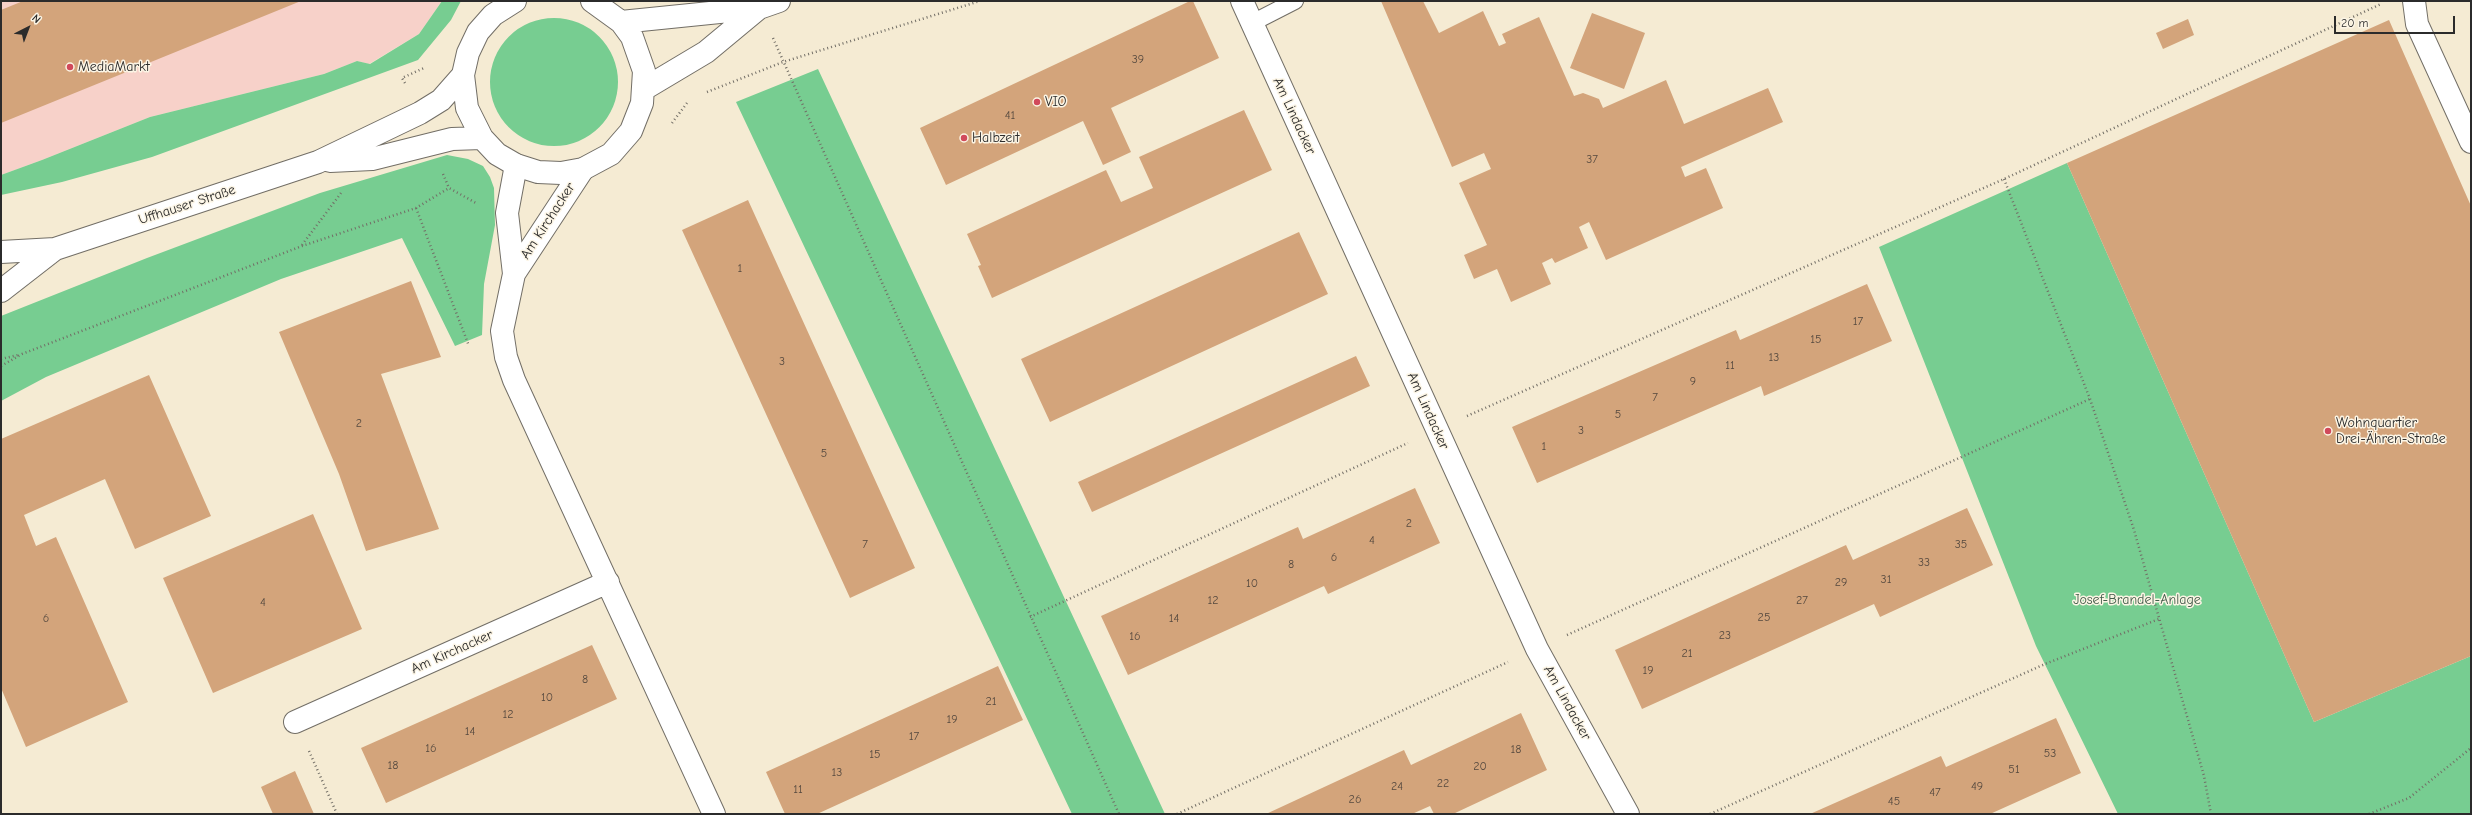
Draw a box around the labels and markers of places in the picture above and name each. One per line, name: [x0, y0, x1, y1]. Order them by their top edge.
place label: MediaMarkt: [78, 59, 150, 75]
marker: MediaMarkt: [65, 62, 75, 72]
place label: VIO: [1045, 94, 1067, 110]
marker: VIO: [1032, 97, 1042, 107]
place label: Halbzeit: [972, 130, 1019, 146]
marker: Halbzeit: [959, 133, 969, 143]
place label: Wohnquartier Drei-Ähren-Straße: [2336, 415, 2446, 448]
marker: Wohnquartier Drei-Ähren-Straße: [2323, 426, 2333, 436]

